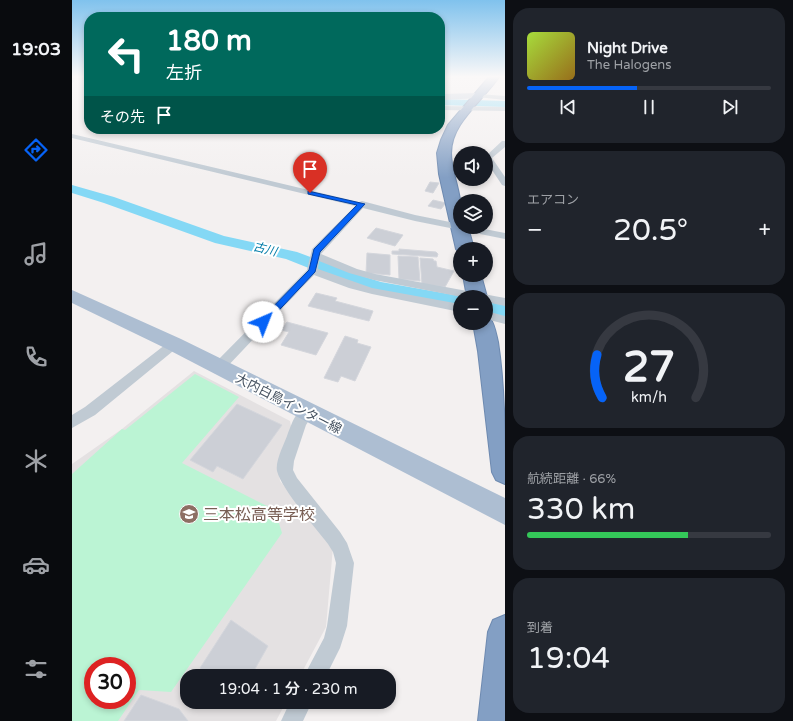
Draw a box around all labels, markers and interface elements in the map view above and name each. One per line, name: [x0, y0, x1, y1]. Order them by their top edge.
text: 180 m: [166, 24, 252, 58]
icon: left: [100, 28, 152, 80]
text: 19:03: [11, 38, 61, 60]
text: Night Drive: [587, 39, 668, 57]
text: The Halogens: [587, 57, 671, 73]
text: 左折: [166, 62, 202, 84]
icon: previous: [557, 96, 579, 118]
icon: pause: [638, 96, 660, 118]
icon: next: [719, 96, 741, 118]
icon: arrive: [153, 104, 175, 126]
text: その先: [100, 108, 145, 126]
icon: directions: [22, 136, 50, 164]
map controls: [453, 146, 493, 330]
button: sound: [453, 146, 493, 186]
pin: [293, 152, 327, 193]
icon: arrive: [299, 158, 321, 180]
text: エアコン: [527, 192, 579, 208]
button: layers: [453, 194, 493, 234]
text: 20.5°: [613, 212, 688, 249]
text: −: [527, 217, 543, 243]
text: +: [759, 217, 771, 243]
water label: 古川: [252, 239, 280, 259]
icon: music: [22, 240, 50, 268]
button: +: [453, 242, 493, 282]
button: −: [453, 290, 493, 330]
position arrow: [242, 301, 284, 343]
icon: phone: [22, 343, 50, 371]
text: 27: [623, 343, 675, 393]
street label: 大内白鳥インター線: [233, 370, 344, 438]
text: km/h: [631, 389, 667, 406]
icon: climate: [22, 447, 50, 475]
text: 航続距離 · 66%: [527, 471, 616, 487]
text: 330 km: [527, 491, 635, 528]
school or university icon: 三本松高等学校: [178, 503, 200, 525]
place label: 三本松高等学校: [203, 505, 315, 525]
icon: car: [22, 551, 50, 579]
text: 到着: [527, 620, 553, 636]
text: 19:04: [527, 640, 610, 677]
icon: filters: [22, 655, 50, 683]
speed limit sign: 30: [84, 657, 136, 709]
text: 19:04 · 1 分 · 230 m: [218, 680, 358, 698]

